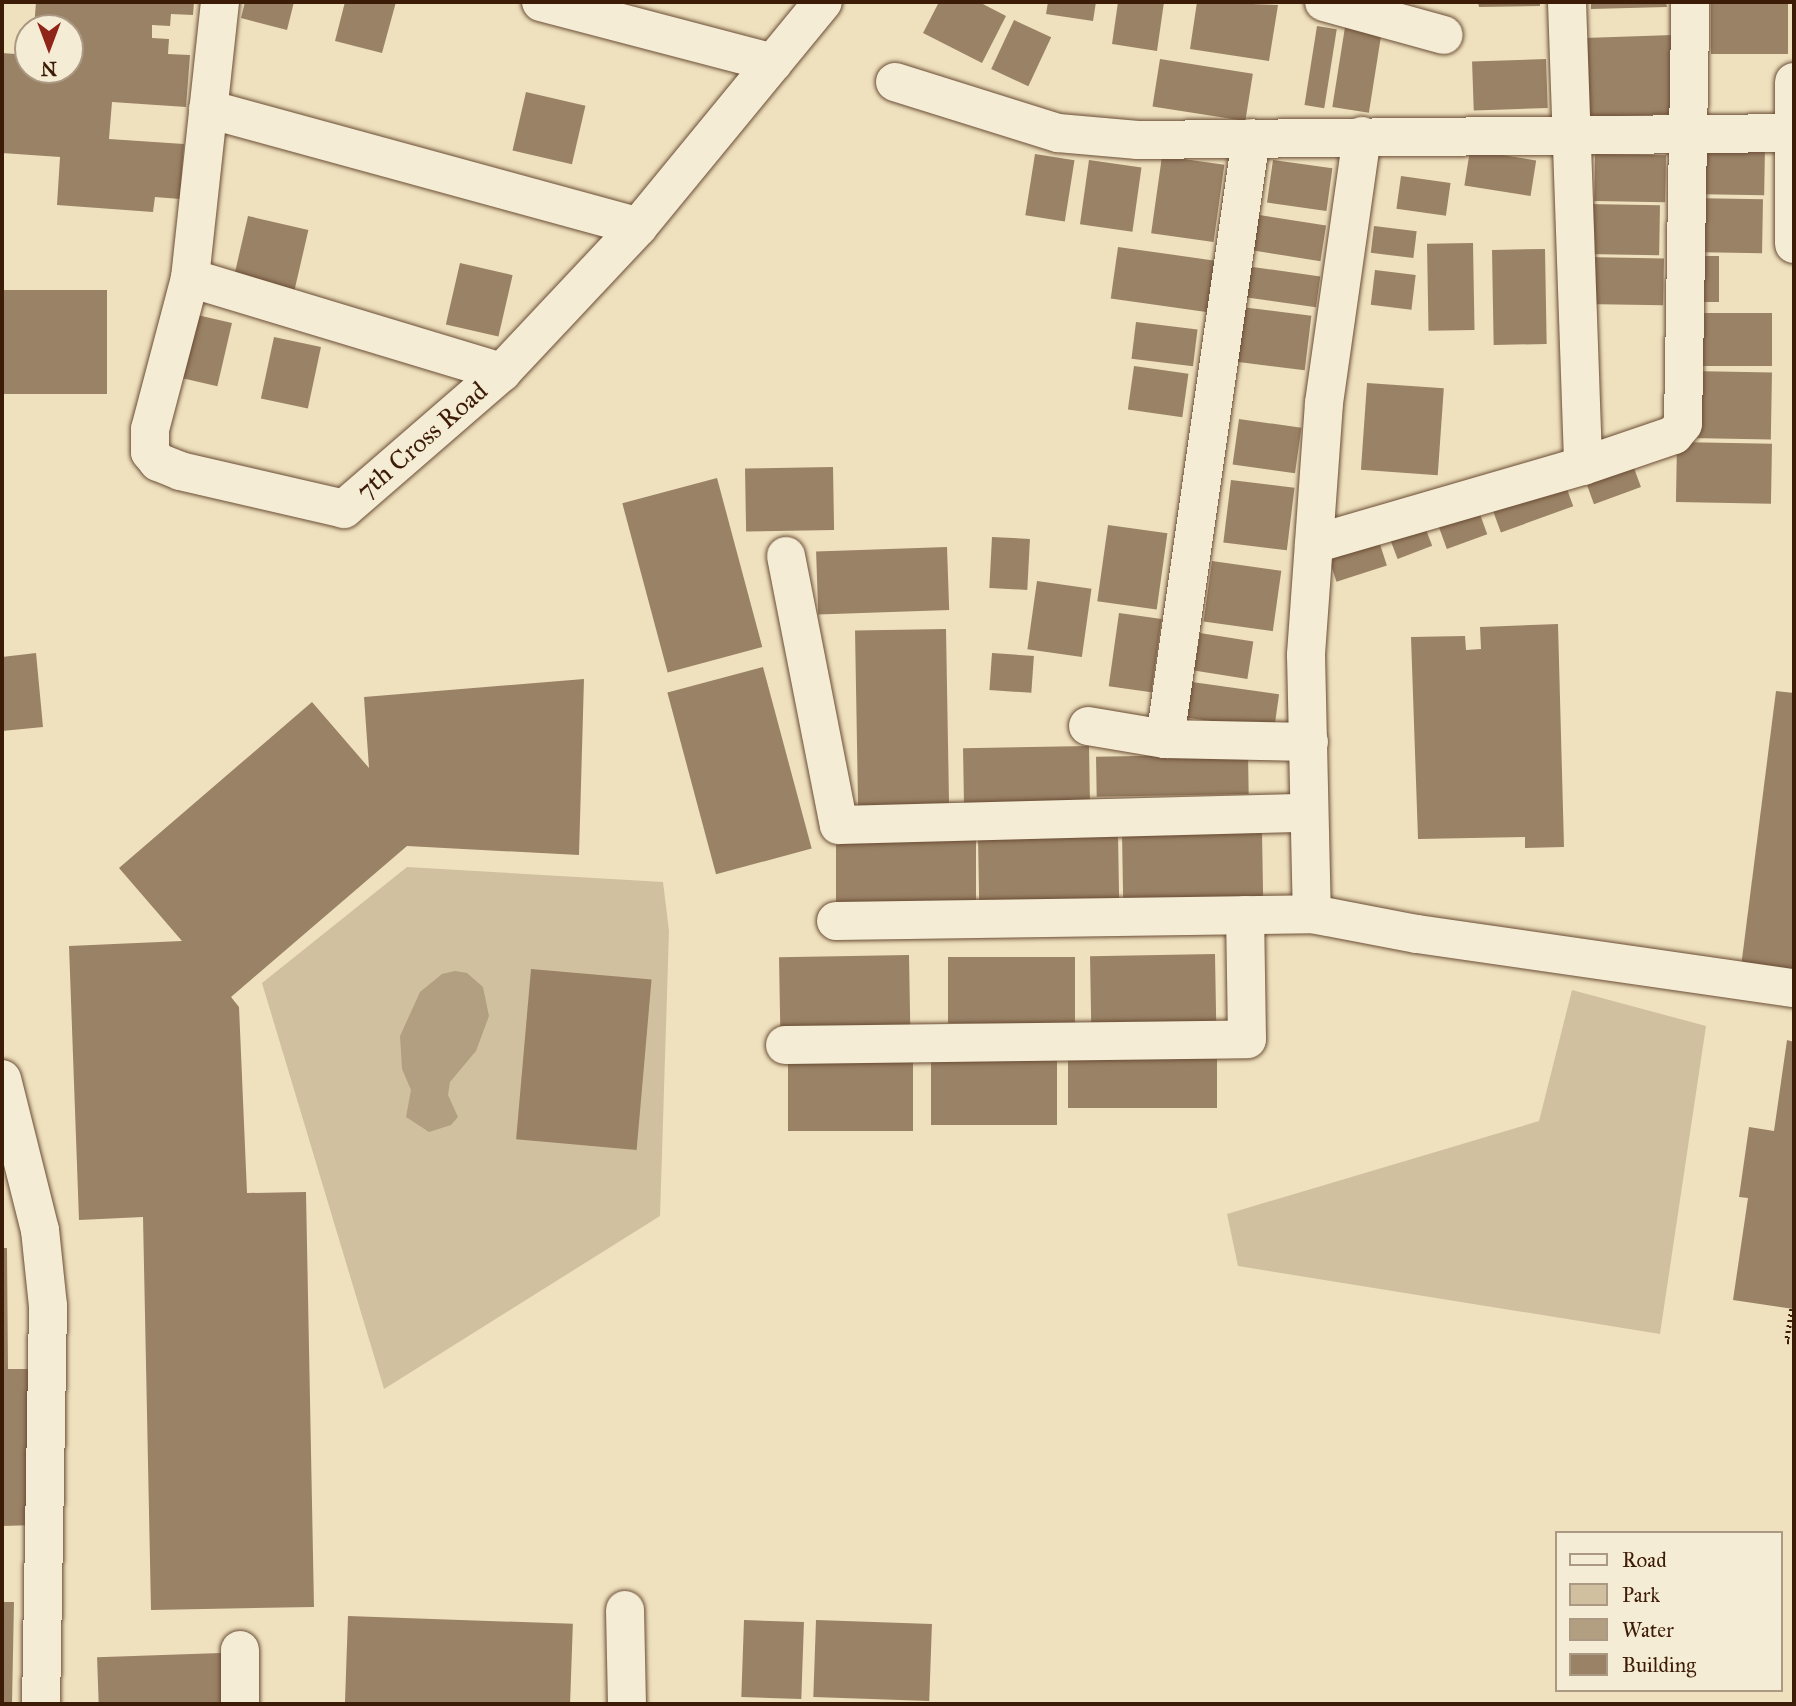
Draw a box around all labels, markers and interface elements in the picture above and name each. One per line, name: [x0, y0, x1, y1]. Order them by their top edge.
north arrow: [14, 14, 84, 84]
text: N: [41, 57, 57, 80]
street label: 7th Cross Road: [350, 376, 494, 506]
legend: [1554, 1531, 1782, 1692]
text: Road: [1622, 1547, 1667, 1573]
text: Park: [1622, 1582, 1660, 1608]
text: Water: [1622, 1617, 1674, 1643]
text: Building: [1622, 1652, 1696, 1678]

